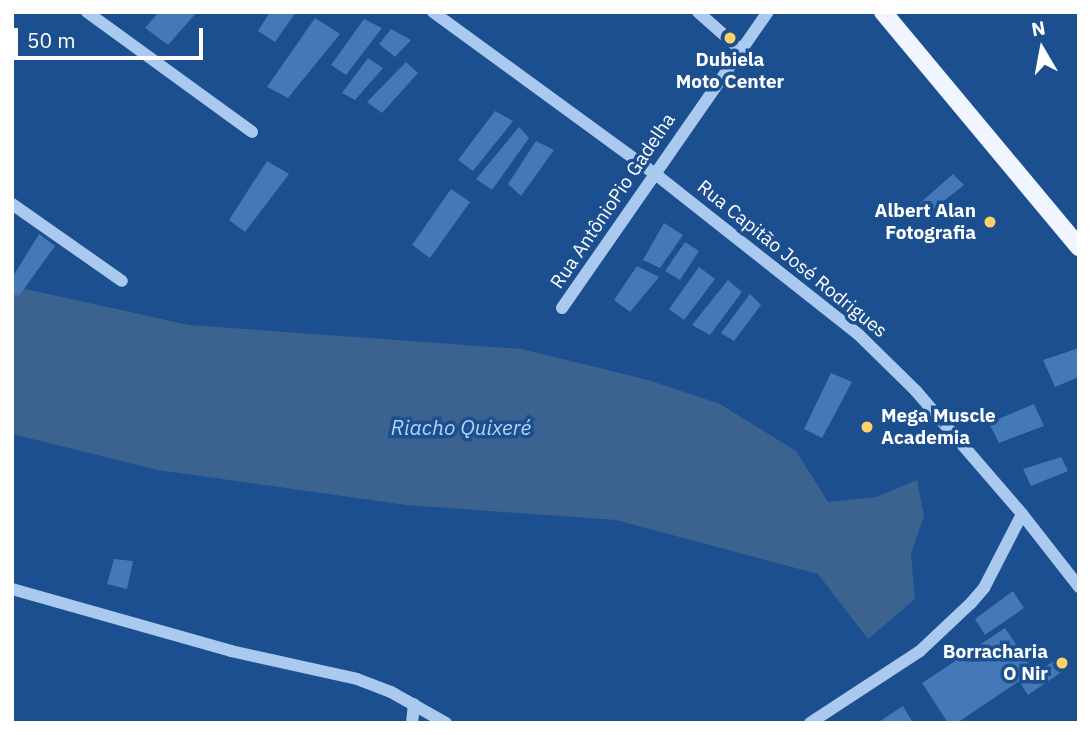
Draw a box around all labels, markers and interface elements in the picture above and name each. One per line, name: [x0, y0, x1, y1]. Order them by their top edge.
scale bar: [18, 14, 206, 58]
north arrow: [1007, 14, 1077, 84]
text: N: [1029, 15, 1047, 41]
text: 50 m: [27, 26, 76, 54]
marker: Dubiela Moto Center: [722, 30, 738, 46]
place label: Dubiela Moto Center: [676, 49, 784, 93]
street label: Rua AntônioPio Gadelha: [546, 109, 680, 293]
street label: Rua Capitão José Rodrigues: [693, 175, 891, 343]
place label: Albert Alan Fotografia: [875, 200, 976, 244]
marker: Albert Alan Fotografia: [982, 214, 998, 230]
place label: Mega Muscle Academia: [881, 405, 996, 449]
water label: Riacho Quixeré: [391, 414, 531, 440]
marker: Mega Muscle Academia: [859, 419, 875, 435]
place label: Borracharia O Nir: [943, 641, 1048, 685]
marker: Borracharia O Nir: [1054, 655, 1070, 671]

